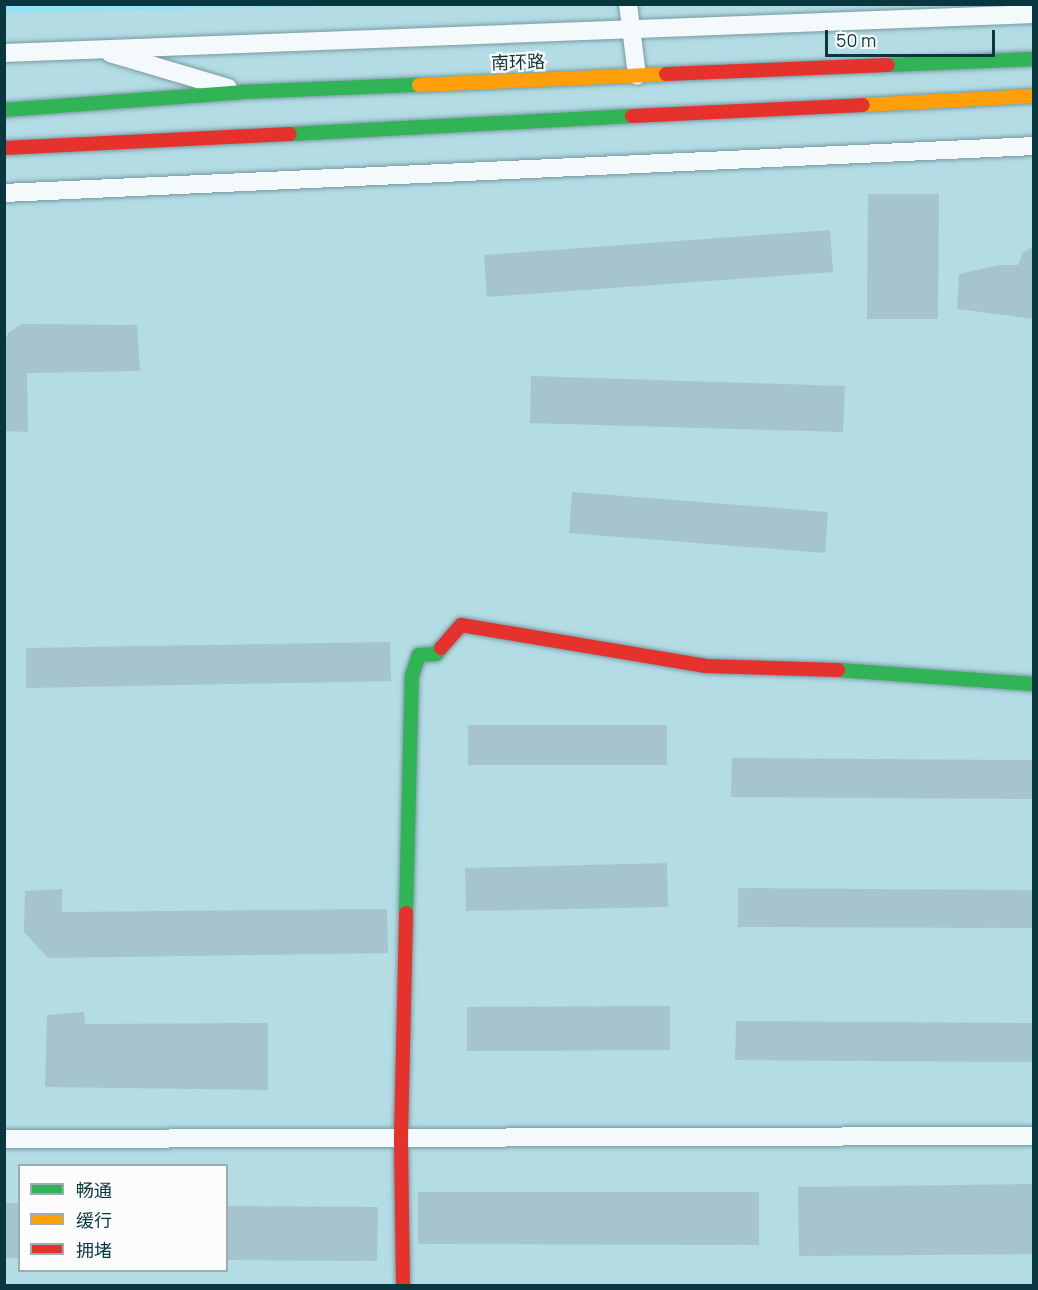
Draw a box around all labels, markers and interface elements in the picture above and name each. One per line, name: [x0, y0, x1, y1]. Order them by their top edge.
scale bar: [828, 18, 998, 56]
text: 50 m: [836, 28, 876, 52]
street label: 南环路: [491, 50, 545, 74]
legend: [18, 1164, 228, 1272]
text: 畅通: [76, 1178, 112, 1202]
text: 缓行: [76, 1208, 112, 1232]
text: 拥堵: [76, 1238, 112, 1262]

